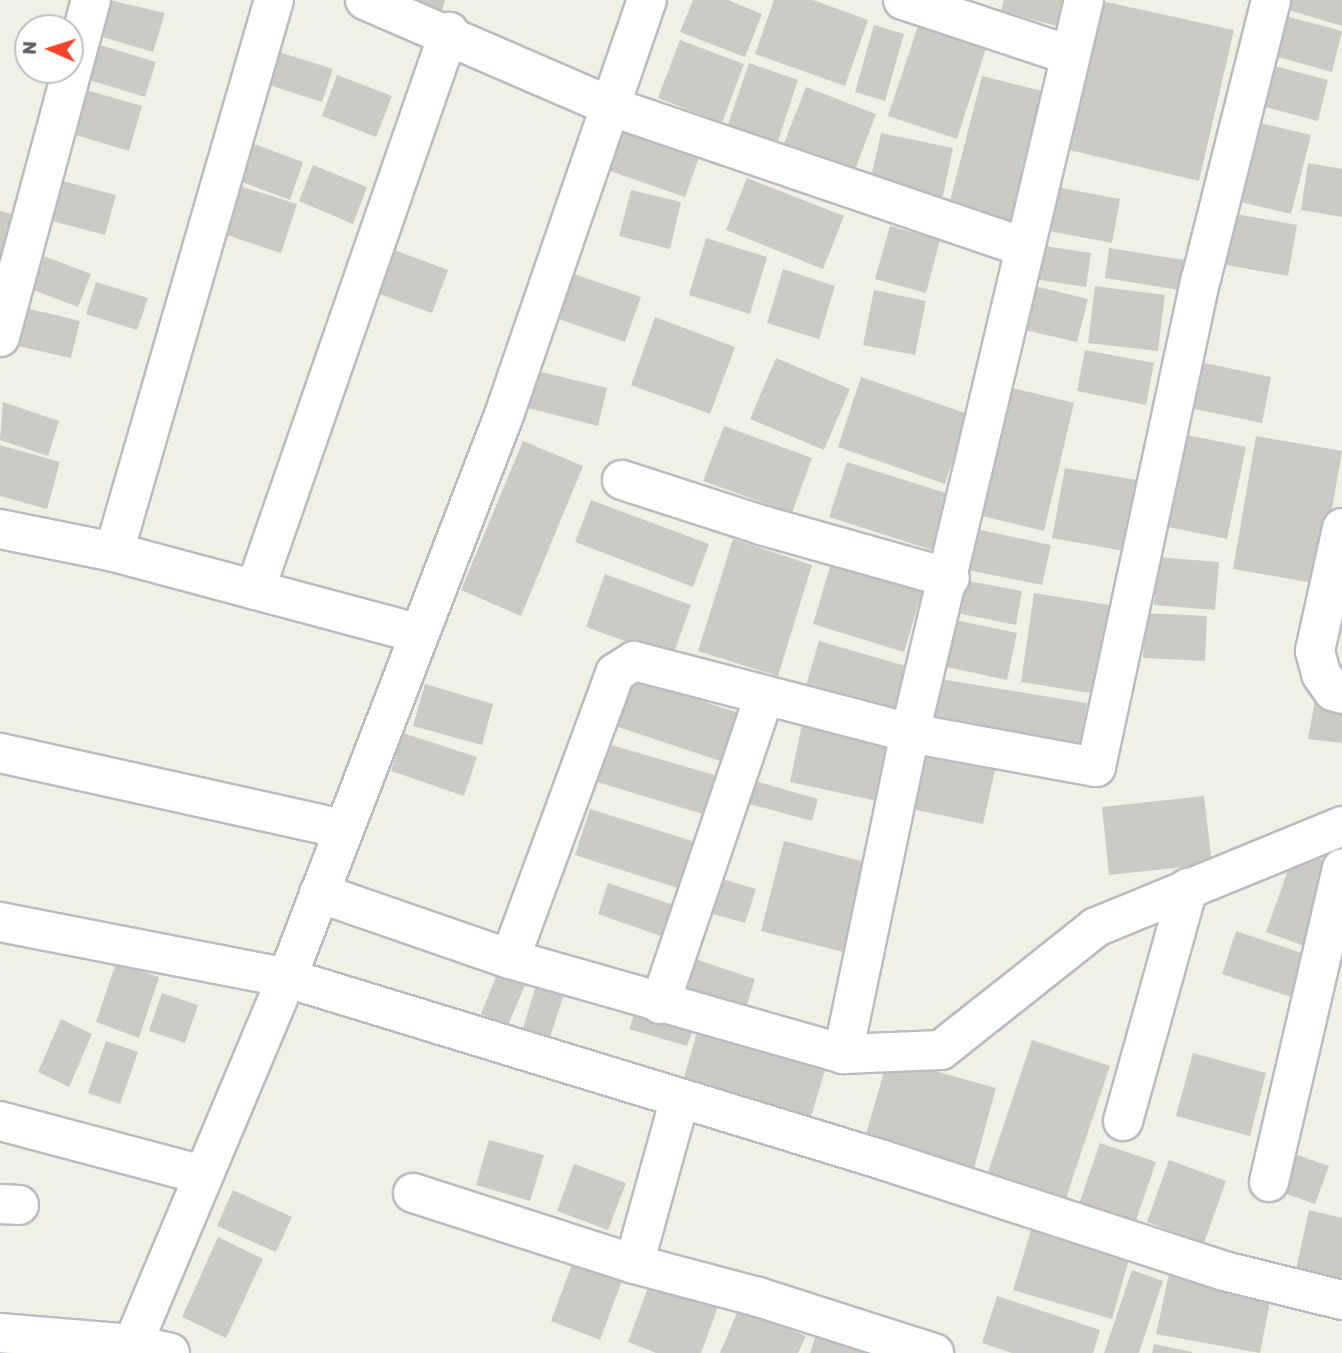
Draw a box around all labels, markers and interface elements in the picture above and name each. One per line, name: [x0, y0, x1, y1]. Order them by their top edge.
north arrow: [14, 14, 84, 84]
text: N: [18, 41, 41, 55]

